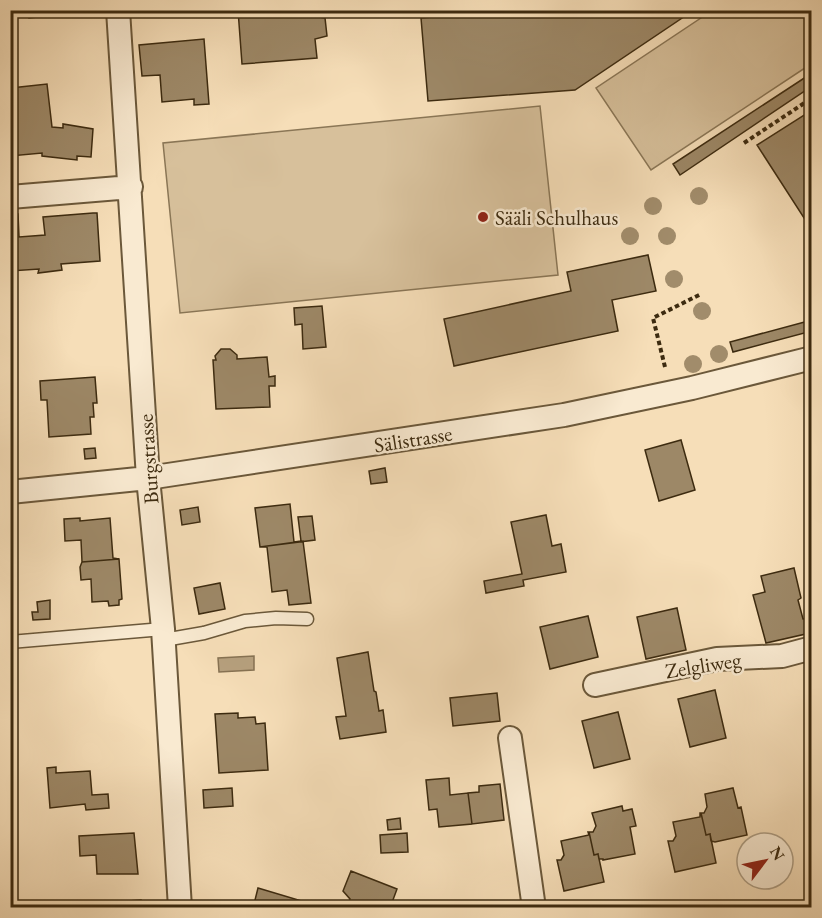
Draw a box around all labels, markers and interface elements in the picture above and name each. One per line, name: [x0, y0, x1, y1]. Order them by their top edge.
place label: Sääli Schulhaus: [495, 204, 618, 231]
marker: Sääli Schulhaus: [476, 210, 490, 224]
street label: Burgstrasse: [131, 413, 165, 505]
street label: Sälistrasse: [372, 419, 454, 459]
street label: Zelgliweg: [663, 646, 744, 684]
north arrow: [735, 831, 795, 891]
text: N: [765, 842, 790, 864]

